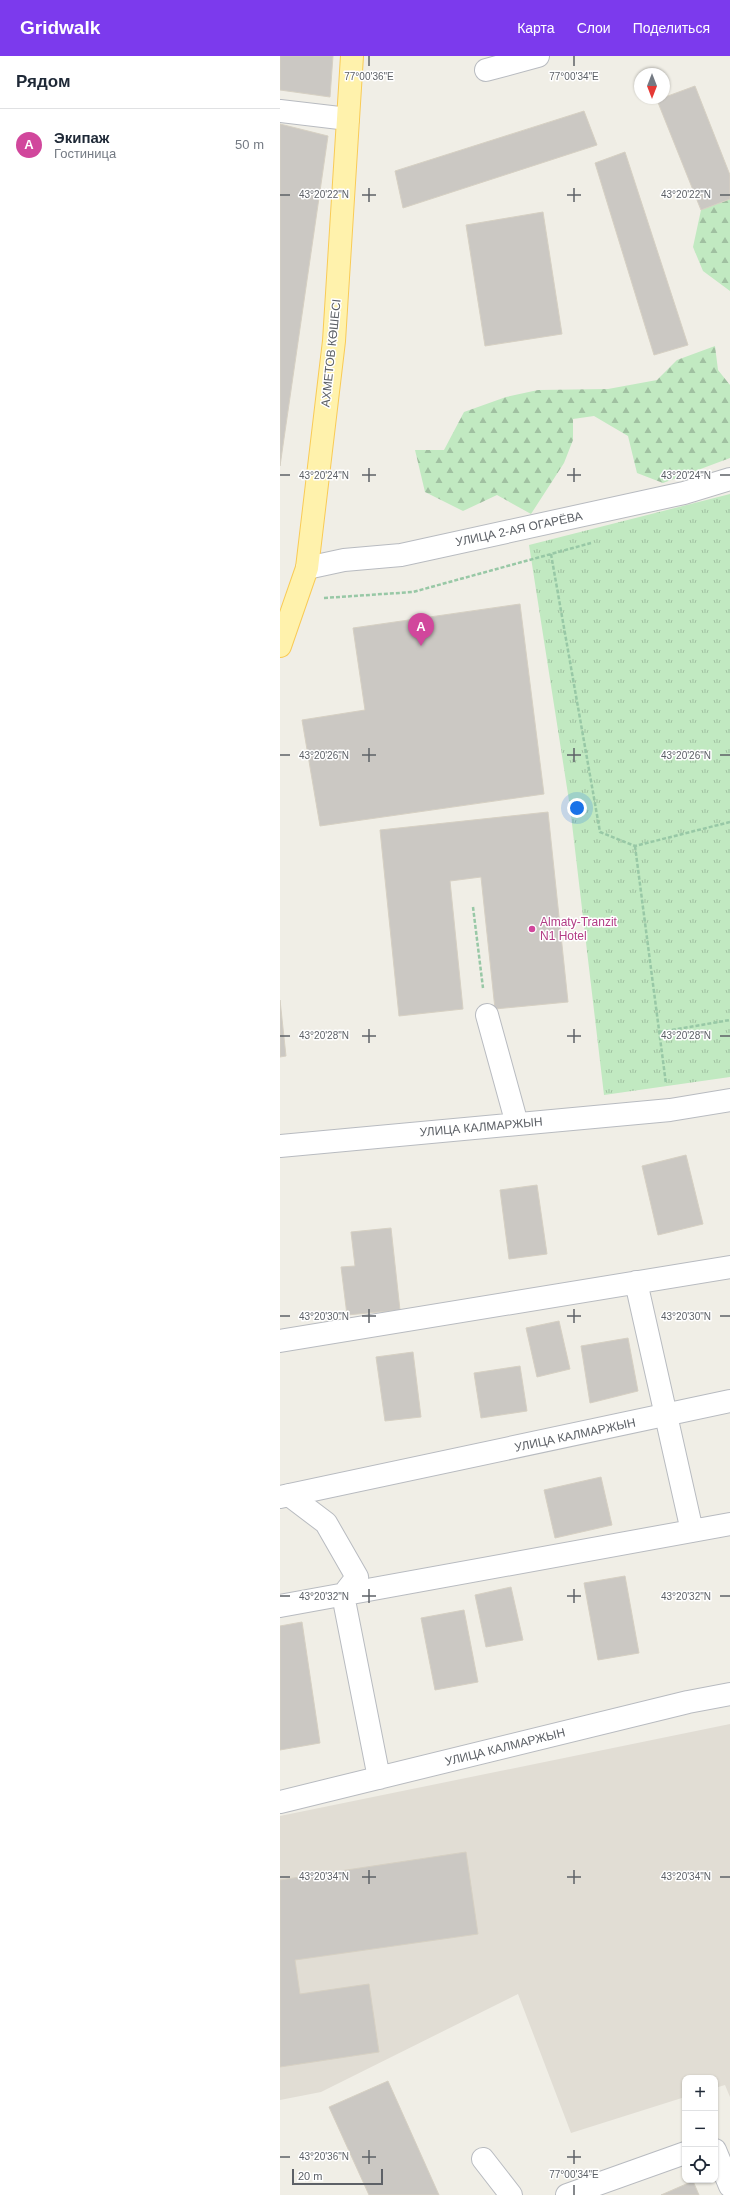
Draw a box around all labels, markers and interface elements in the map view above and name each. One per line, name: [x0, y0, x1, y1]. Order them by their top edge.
text: Gridwalk: [20, 17, 100, 38]
text: Карта: [517, 20, 555, 36]
text: Слои: [577, 20, 611, 36]
text: Поделиться: [633, 20, 710, 36]
north arrow: [634, 68, 670, 104]
text: 77°00'36"E: [344, 71, 394, 82]
text: 77°00'34"E: [549, 71, 599, 82]
text: Рядом: [16, 72, 71, 91]
text: Экипаж: [54, 129, 109, 146]
text: A: [24, 137, 34, 152]
text: 50 m: [235, 137, 264, 152]
text: Гостиница: [54, 146, 116, 161]
text: 43°20'22"N: [299, 189, 349, 200]
text: 43°20'22"N: [661, 189, 711, 200]
street label: АХМЕТОВ КӨШЕСІ: [318, 298, 344, 408]
text: 43°20'24"N: [299, 470, 349, 481]
text: 43°20'24"N: [661, 470, 711, 481]
street label: УЛИЦА 2-АЯ ОГАРЁВА: [454, 509, 584, 549]
pin: A: [408, 613, 434, 646]
text: 43°20'26"N: [299, 750, 349, 761]
text: 43°20'26"N: [661, 750, 711, 761]
your location: [567, 798, 587, 818]
place label: Almaty-Tranzit N1 Hotel: [540, 915, 618, 943]
marker: Almaty-Tranzit N1 Hotel: [527, 924, 537, 934]
text: 43°20'28"N: [299, 1030, 349, 1041]
text: 43°20'28"N: [661, 1030, 711, 1041]
street label: УЛИЦА КАЛМАРЖЫН: [419, 1115, 543, 1139]
text: 43°20'30"N: [299, 1311, 349, 1322]
text: 43°20'30"N: [661, 1311, 711, 1322]
street label: УЛИЦА КАЛМАРЖЫН: [513, 1415, 637, 1455]
text: 43°20'32"N: [299, 1591, 349, 1602]
text: 43°20'32"N: [661, 1591, 711, 1602]
street label: УЛИЦА КАЛМАРЖЫН: [443, 1725, 567, 1769]
text: 43°20'34"N: [299, 1871, 349, 1882]
text: 43°20'34"N: [661, 1871, 711, 1882]
map controls: [682, 2075, 718, 2183]
button: +: [682, 2075, 718, 2111]
button: −: [682, 2111, 718, 2147]
button: locate: [682, 2147, 718, 2183]
text: 43°20'36"N: [299, 2151, 349, 2162]
scale bar: [292, 2167, 383, 2186]
text: 77°00'34"E: [549, 2169, 599, 2180]
text: 20 m: [298, 2170, 322, 2182]

